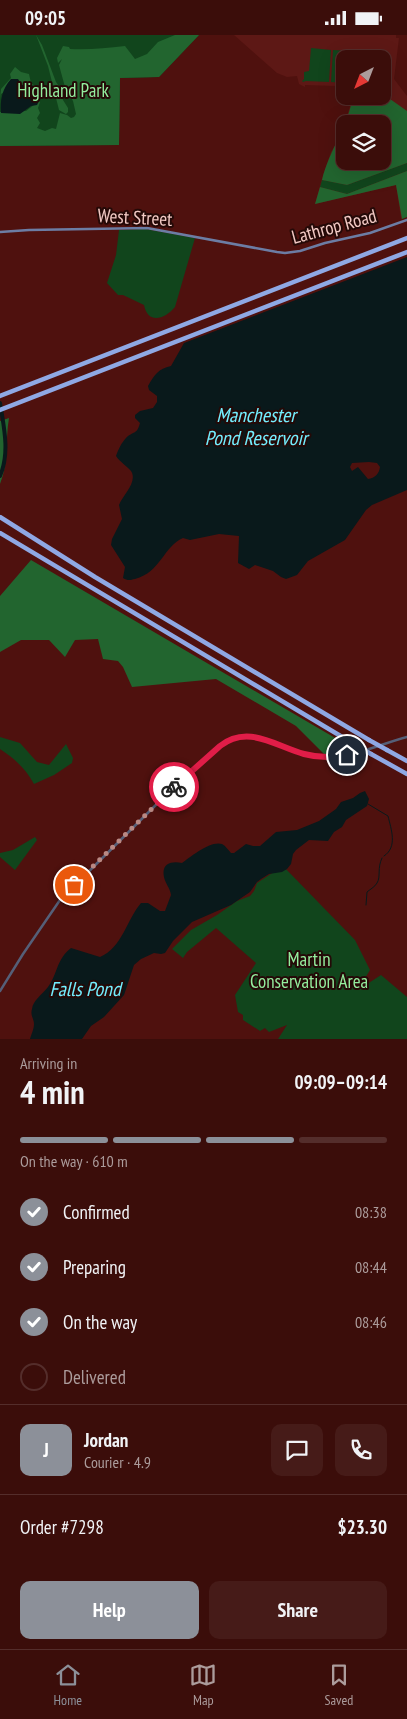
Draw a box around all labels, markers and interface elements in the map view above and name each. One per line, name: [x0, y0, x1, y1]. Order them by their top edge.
text: 09:05: [25, 6, 66, 30]
north arrow: [336, 50, 391, 105]
map controls: [336, 50, 391, 170]
park label: Highland Park: [17, 78, 109, 102]
button: layers: [336, 115, 391, 170]
street label: West Street: [97, 203, 174, 231]
street label: Lathrop Road: [289, 203, 379, 249]
water label: Manchester Pond Reservoir: [205, 402, 310, 451]
pin: [326, 734, 368, 776]
icon: home: [333, 741, 361, 769]
courier: [149, 762, 199, 812]
icon: bike: [160, 773, 188, 801]
pin: [53, 864, 95, 906]
icon: bag: [60, 871, 88, 899]
park label: Martin Conservation Area: [250, 947, 368, 993]
water label: Falls Pond: [49, 976, 123, 1002]
text: Arriving in: [20, 1053, 77, 1073]
text: 09:09–09:14: [294, 1070, 387, 1094]
text: 4 min: [20, 1071, 85, 1113]
text: On the way · 610 m: [20, 1151, 128, 1171]
icon: check: [20, 1198, 48, 1226]
text: Confirmed: [63, 1200, 130, 1224]
text: 08:38: [355, 1202, 387, 1222]
icon: check: [20, 1253, 48, 1281]
text: Preparing: [63, 1255, 126, 1279]
text: 08:44: [355, 1257, 387, 1277]
icon: check: [20, 1308, 48, 1336]
text: On the way: [63, 1310, 137, 1334]
text: 08:46: [355, 1312, 387, 1332]
text: Delivered: [63, 1365, 126, 1389]
button: chat: [271, 1424, 323, 1476]
button: phone: [335, 1424, 387, 1476]
text: Jordan: [84, 1428, 128, 1452]
text: J: [43, 1438, 49, 1462]
text: Courier · 4.9: [84, 1452, 151, 1472]
text: Order #7298: [20, 1515, 104, 1539]
text: $23.30: [338, 1515, 387, 1539]
button: Help: [20, 1581, 199, 1639]
button: Share: [209, 1581, 387, 1639]
tab: Home: [54, 1661, 82, 1709]
tab: Map: [189, 1661, 217, 1709]
tab: Saved: [325, 1661, 353, 1709]

